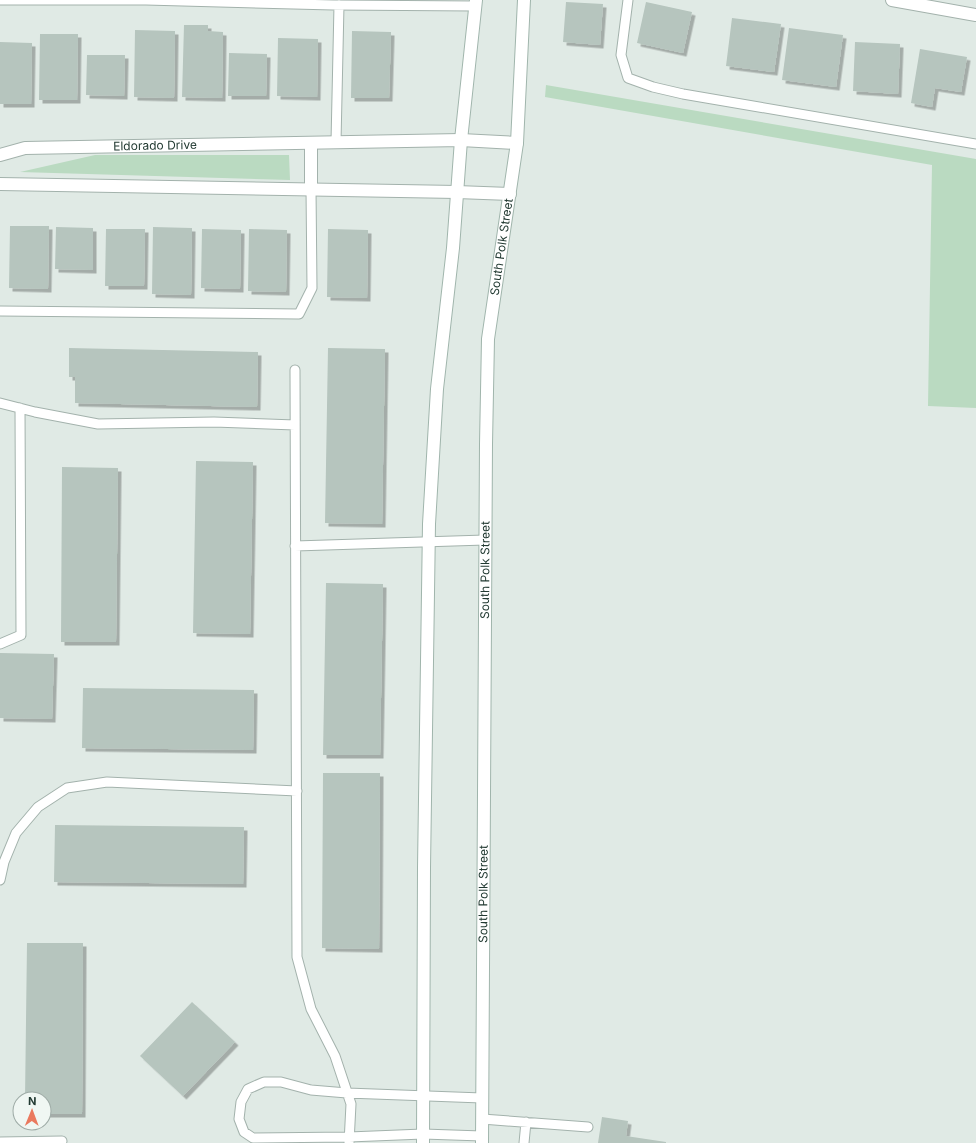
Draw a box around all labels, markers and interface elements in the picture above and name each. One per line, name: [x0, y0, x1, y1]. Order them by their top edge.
street label: Eldorado Drive: [113, 137, 197, 153]
street label: South Polk Street: [487, 197, 516, 297]
street label: South Polk Street: [477, 521, 493, 619]
street label: South Polk Street: [475, 845, 491, 943]
north arrow: [12, 1091, 52, 1131]
text: N: [28, 1094, 36, 1108]

